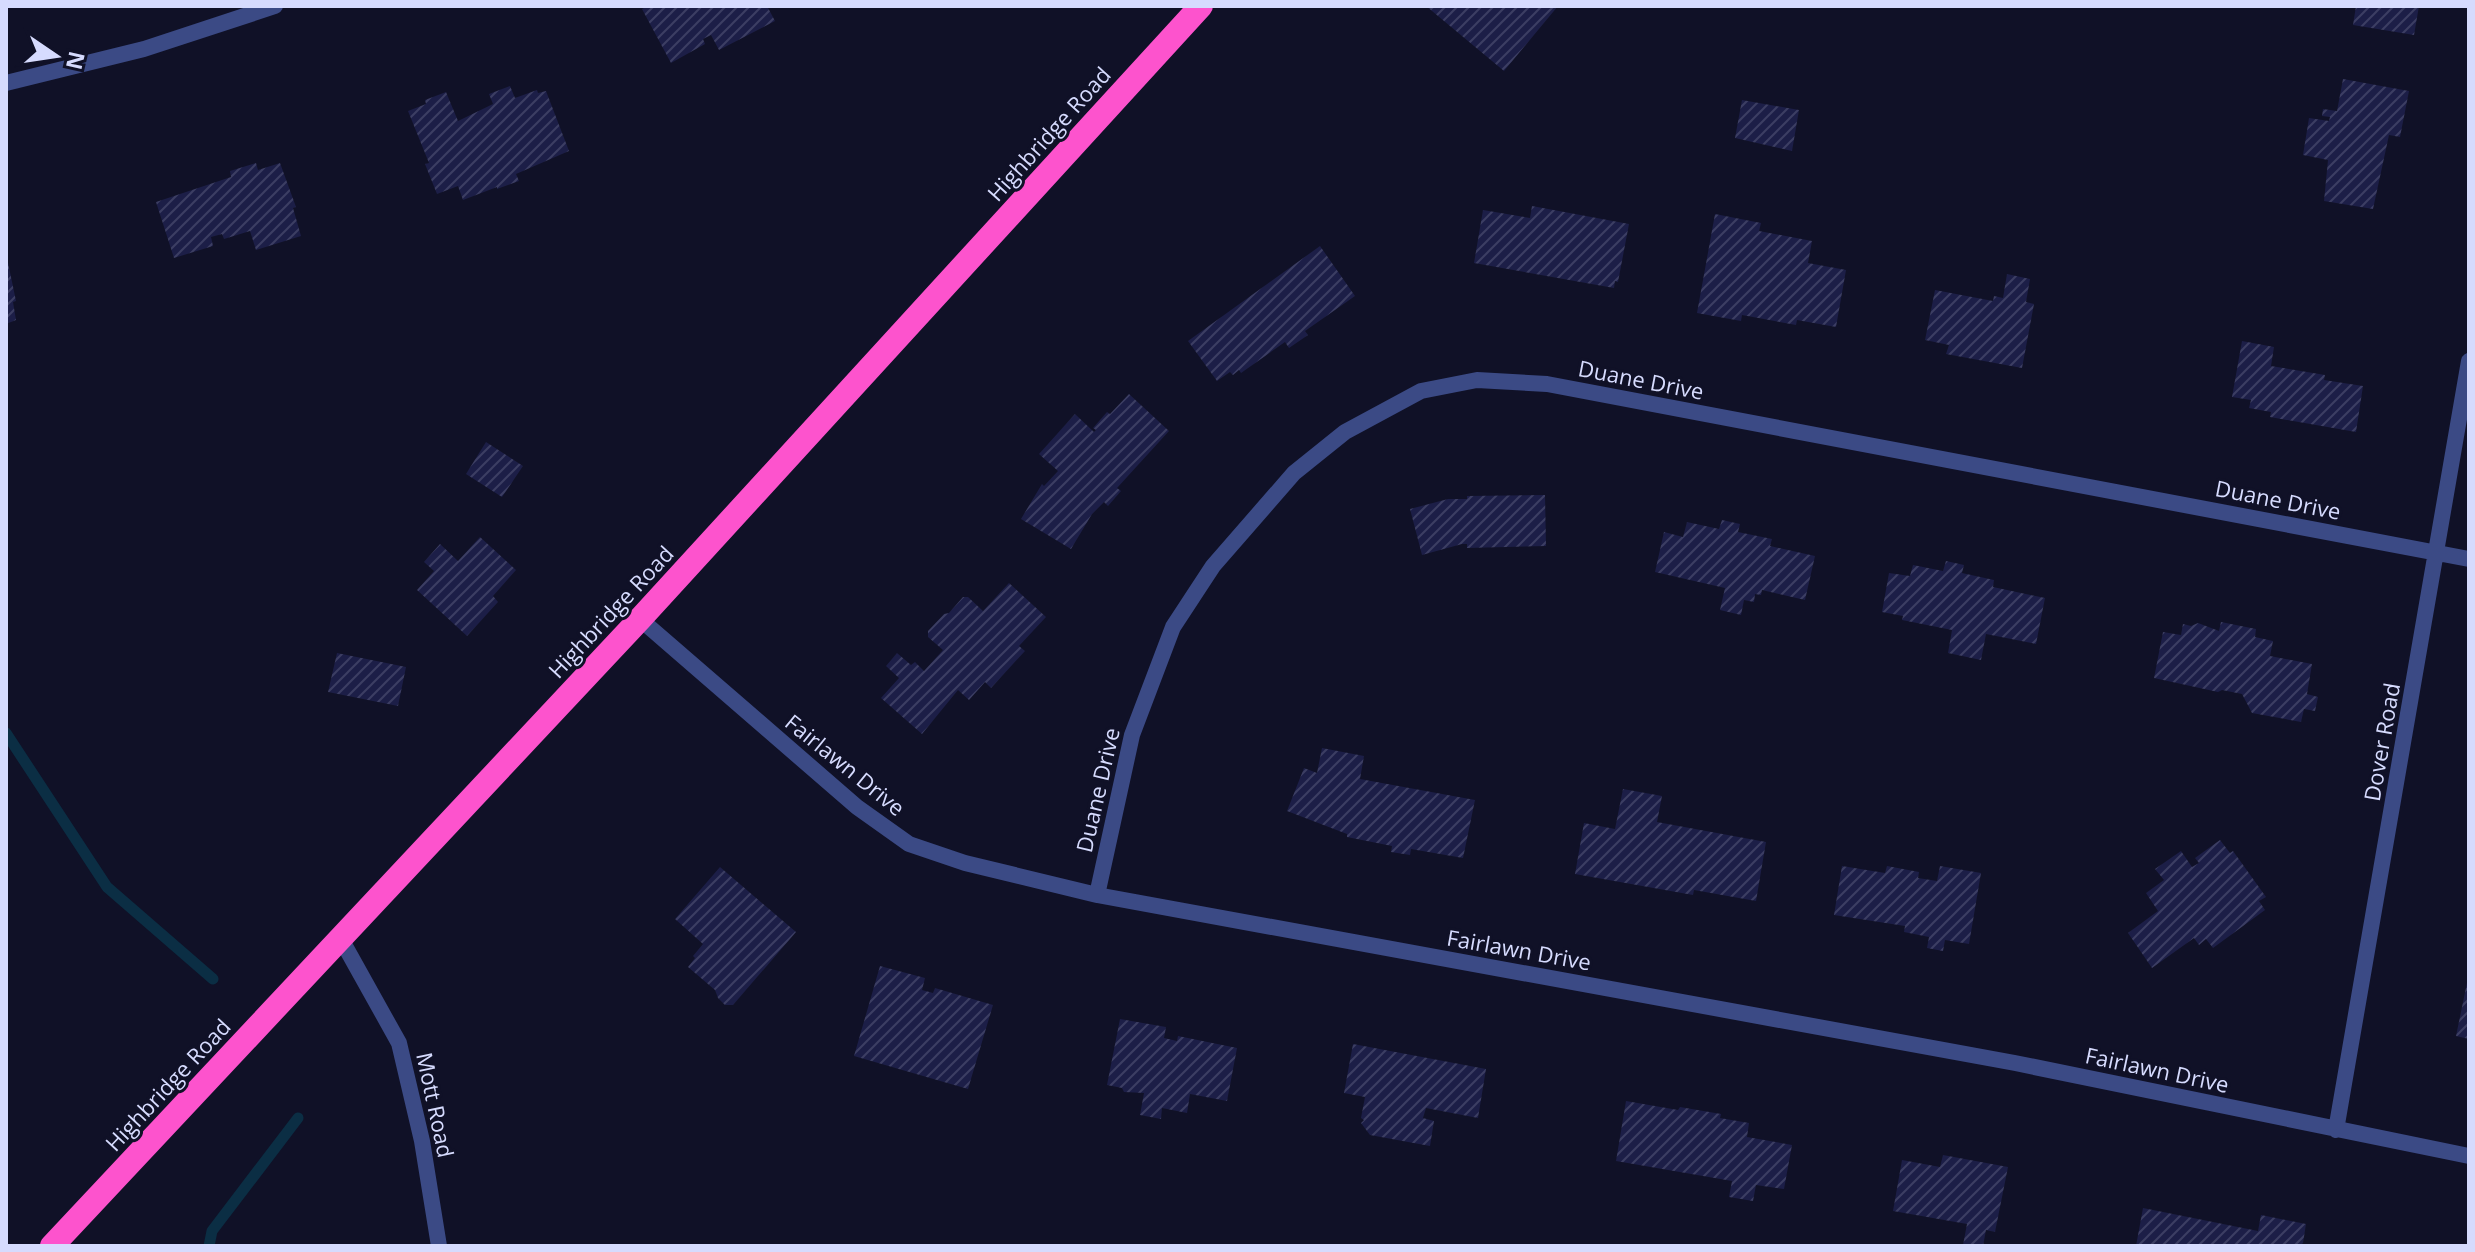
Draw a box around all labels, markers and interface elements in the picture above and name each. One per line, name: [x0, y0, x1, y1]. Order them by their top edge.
north arrow: [16, 16, 96, 96]
text: N: [60, 49, 93, 73]
street label: Highbridge Road: [980, 60, 1117, 207]
street label: Duane Drive: [1576, 352, 1706, 406]
street label: Duane Drive: [2213, 472, 2343, 526]
street label: Highbridge Road: [541, 538, 680, 684]
street label: Dover Road: [2356, 680, 2406, 803]
street label: Fairlawn Drive: [779, 707, 912, 822]
street label: Duane Drive: [1068, 724, 1126, 855]
street label: Fairlawn Drive: [1445, 922, 1594, 976]
street label: Highbridge Road: [98, 1011, 237, 1157]
street label: Fairlawn Drive: [2083, 1039, 2232, 1099]
street label: Mott Road: [410, 1049, 462, 1160]

